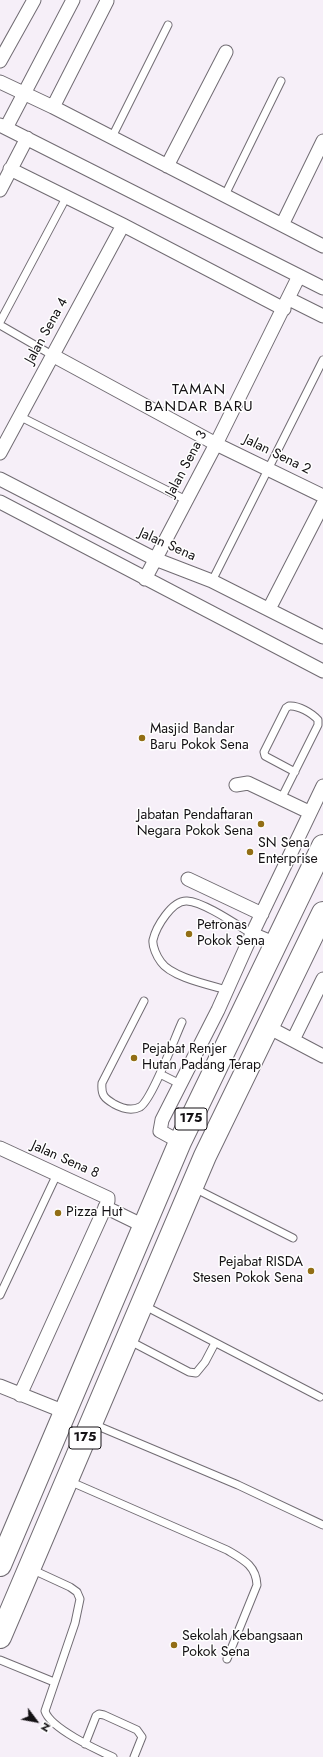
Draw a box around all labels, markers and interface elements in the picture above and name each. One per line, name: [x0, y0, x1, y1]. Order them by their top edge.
street label: Jalan Sena 4: [22, 295, 72, 367]
district label: TAMAN BANDAR BARU: [144, 381, 254, 416]
street label: Jalan Sena 3: [163, 428, 211, 500]
street label: Jalan Sena 2: [241, 432, 313, 478]
street label: Jalan Sena: [136, 525, 198, 565]
place label: Masjid Bandar Baru Pokok Sena: [150, 722, 249, 754]
marker: Masjid Bandar Baru Pokok Sena: [137, 733, 147, 743]
place label: Jabatan Pendaftaran Negara Pokok Sena: [137, 808, 253, 840]
marker: Jabatan Pendaftaran Negara Pokok Sena: [256, 819, 266, 829]
place label: SN Sena Enterprise: [258, 836, 318, 868]
marker: SN Sena Enterprise: [245, 847, 255, 857]
place label: Petronas Pokok Sena: [197, 918, 265, 950]
marker: Petronas Pokok Sena: [184, 929, 194, 939]
place label: Pejabat Renjer Hutan Padang Terap: [142, 1042, 261, 1074]
marker: Pejabat Renjer Hutan Padang Terap: [129, 1053, 139, 1063]
road number: 175: [175, 1108, 207, 1130]
street label: Jalan Sena 8: [29, 1138, 101, 1182]
place label: Pizza Hut: [66, 1205, 122, 1221]
marker: Pizza Hut: [53, 1208, 63, 1218]
place label: Pejabat RISDA Stesen Pokok Sena: [193, 1255, 303, 1288]
marker: Pejabat RISDA Stesen Pokok Sena: [306, 1266, 316, 1276]
road number: 175: [69, 1427, 101, 1449]
place label: Sekolah Kebangsaan Pokok Sena: [182, 1629, 303, 1662]
marker: Sekolah Kebangsaan Pokok Sena: [169, 1640, 179, 1650]
north arrow: [16, 1701, 56, 1741]
text: N: [37, 1719, 55, 1735]

